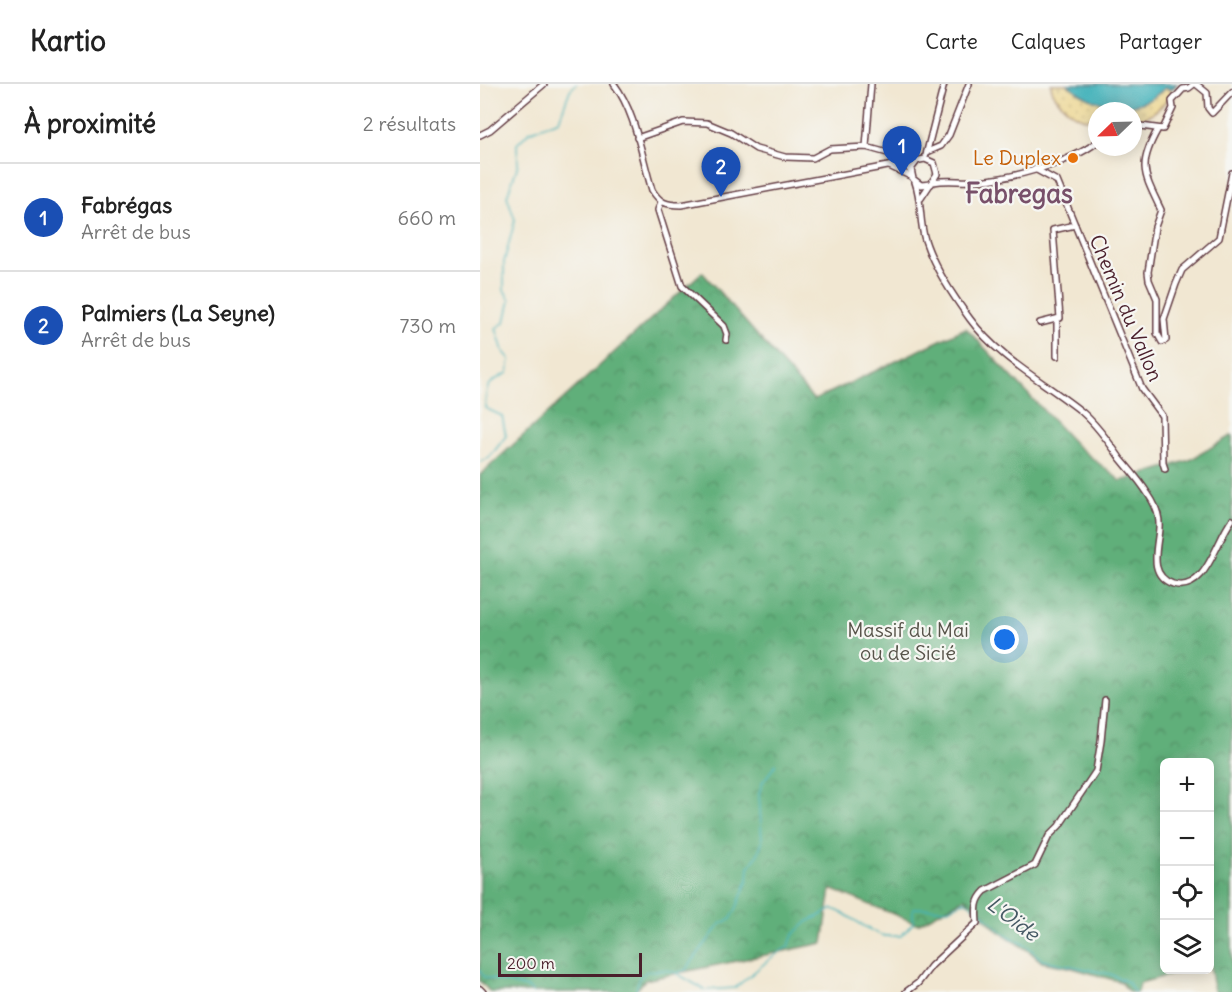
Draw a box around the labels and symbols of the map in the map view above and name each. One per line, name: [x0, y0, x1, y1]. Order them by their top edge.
north arrow: [1088, 102, 1142, 156]
pin: 1: [882, 126, 922, 176]
place label: Le Duplex: [973, 145, 1061, 170]
pin: 2: [702, 147, 740, 197]
marker: Le Duplex: [1066, 151, 1080, 165]
district label: Fabregas: [965, 177, 1073, 210]
street label: Chemin du Vallon: [1084, 231, 1169, 385]
park label: Massif du Mai ou de Sicié: [847, 617, 969, 665]
your location: [990, 625, 1019, 654]
water label: L'Oïde: [982, 890, 1046, 948]
scale bar: [498, 950, 642, 978]

